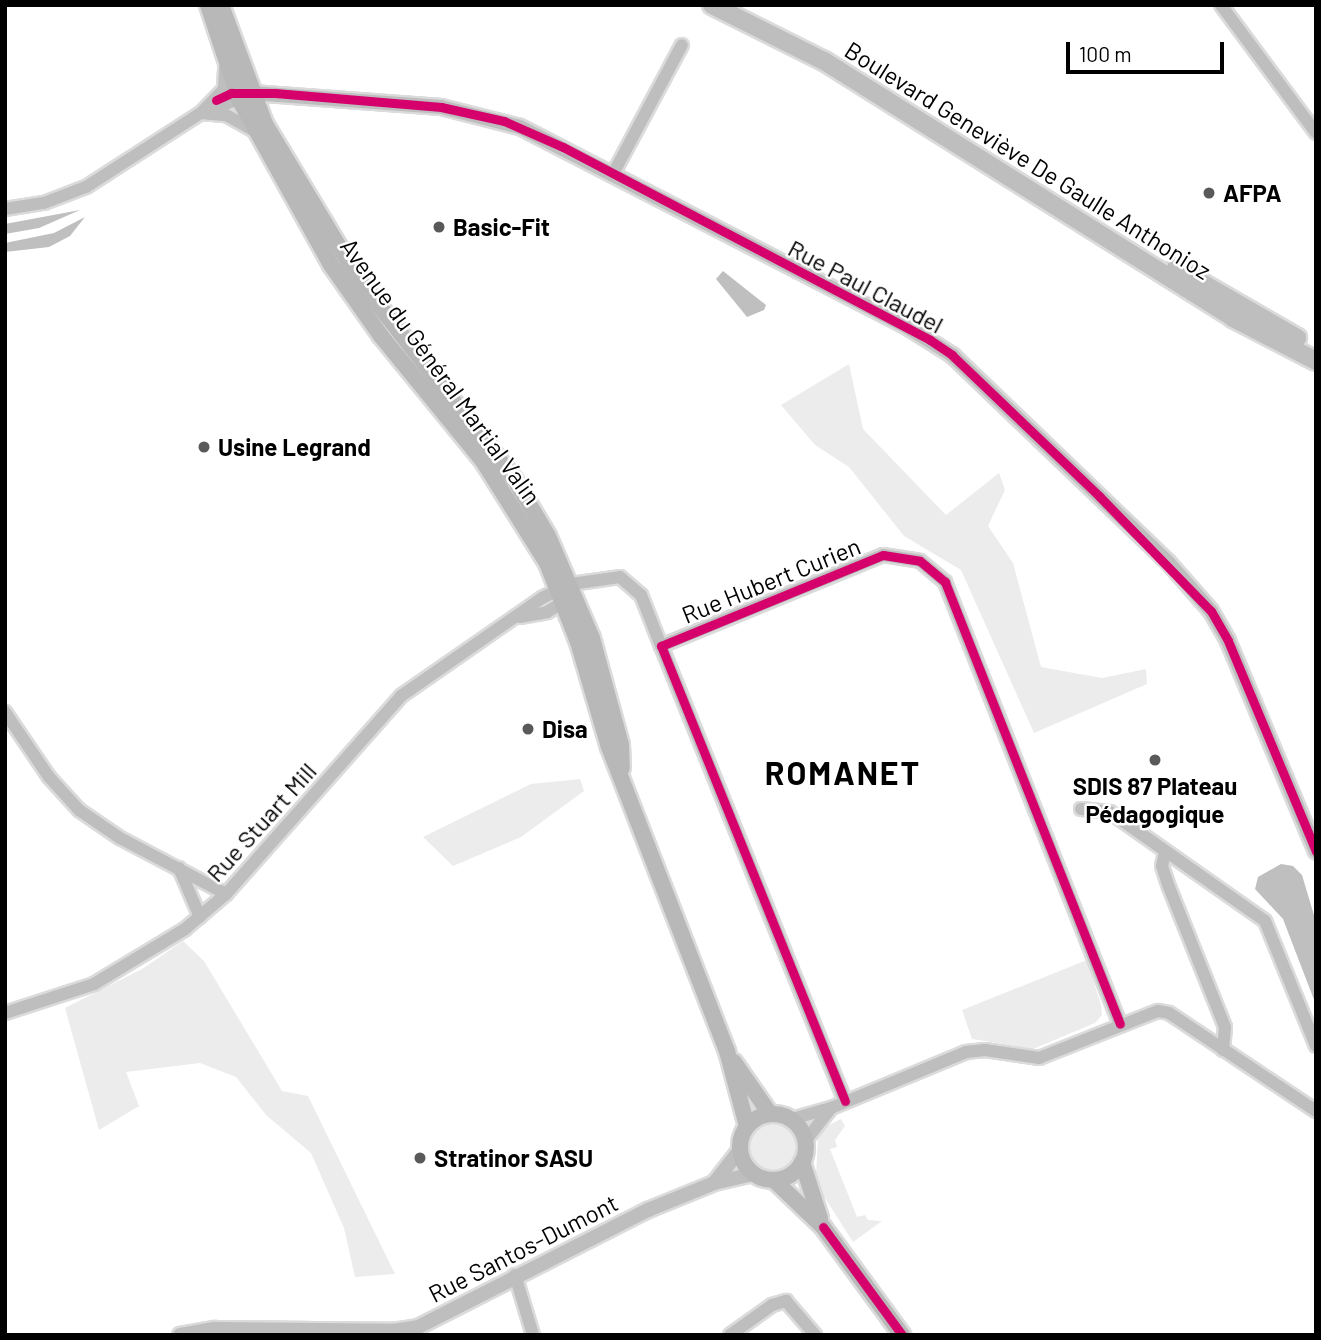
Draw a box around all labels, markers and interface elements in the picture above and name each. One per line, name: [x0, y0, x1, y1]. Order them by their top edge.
scale bar: [1069, 28, 1226, 72]
street label: Boulevard Geneviève De Gaulle Anthonioz: [840, 35, 1216, 285]
text: 100 m: [1079, 41, 1132, 66]
place label: AFPA: [1223, 179, 1282, 207]
marker: AFPA: [1201, 185, 1217, 201]
place label: Basic-Fit: [453, 213, 550, 241]
marker: Basic-Fit: [431, 219, 447, 235]
street label: Avenue du Général Martial Valin: [335, 232, 547, 510]
street label: Rue Paul Claudel: [784, 233, 948, 339]
place label: Usine Legrand: [218, 433, 371, 461]
marker: Usine Legrand: [196, 439, 212, 455]
street label: Rue Hubert Curien: [677, 531, 865, 629]
place label: Disa: [542, 715, 588, 743]
marker: Disa: [520, 721, 536, 737]
marker: SDIS 87 Plateau Pédagogique: [1147, 752, 1163, 768]
district label: ROMANET: [766, 753, 920, 791]
street label: Rue Stuart Mill: [200, 757, 322, 887]
place label: SDIS 87 Plateau Pédagogique: [1073, 772, 1237, 828]
place label: Stratinor SASU: [434, 1144, 593, 1172]
marker: Stratinor SASU: [412, 1150, 428, 1166]
street label: Rue Santos-Dumont: [424, 1188, 622, 1308]

